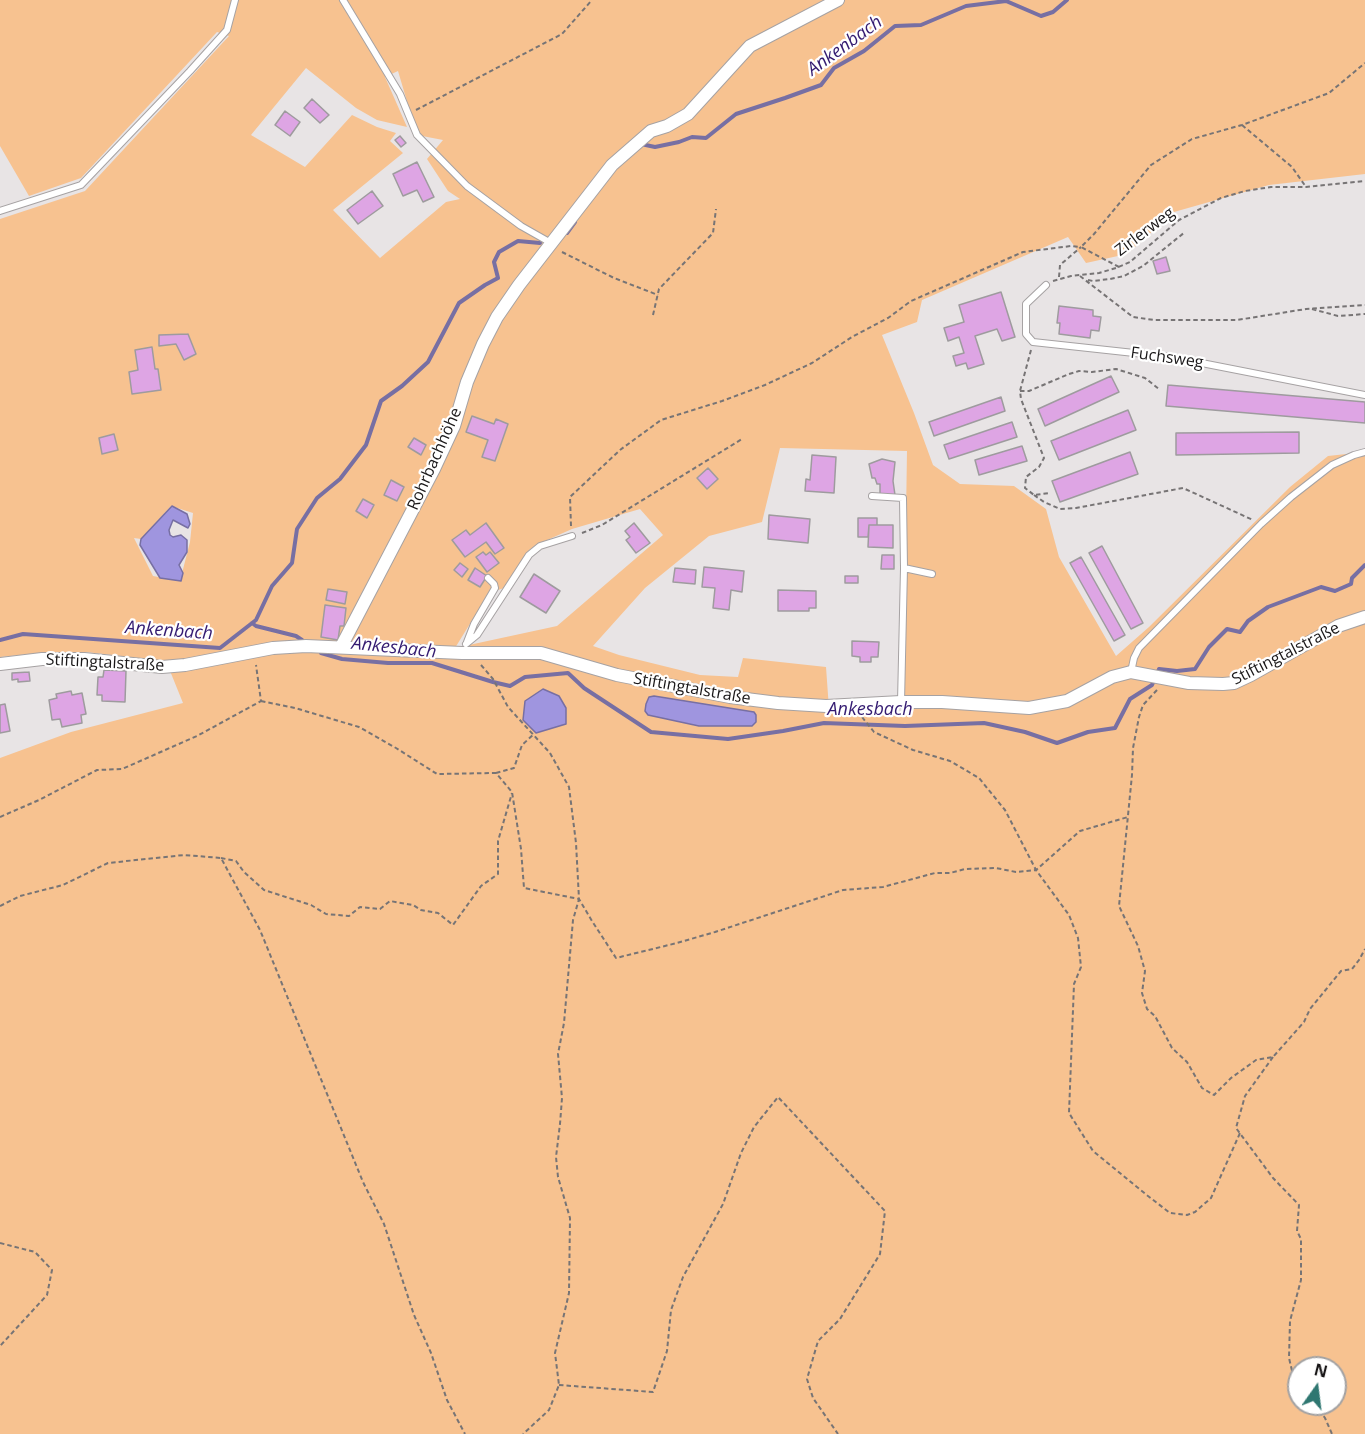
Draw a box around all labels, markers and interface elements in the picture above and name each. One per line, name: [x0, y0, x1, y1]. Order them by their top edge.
water label: Ankenbach: [803, 11, 887, 81]
street label: Zirlerweg: [1112, 203, 1178, 261]
street label: Fuchsweg: [1129, 343, 1205, 373]
street label: Rohrbachhöhe: [404, 405, 466, 513]
water label: Ankenbach: [125, 617, 213, 645]
street label: Stiftingtalstraße: [1229, 619, 1343, 689]
water label: Ankesbach: [351, 633, 437, 663]
street label: Stiftingtalstraße: [45, 650, 165, 676]
street label: Stiftingtalstraße: [632, 669, 752, 709]
water label: Ankesbach: [827, 699, 913, 721]
north arrow: [1287, 1356, 1347, 1416]
text: N: [1312, 1358, 1330, 1383]

